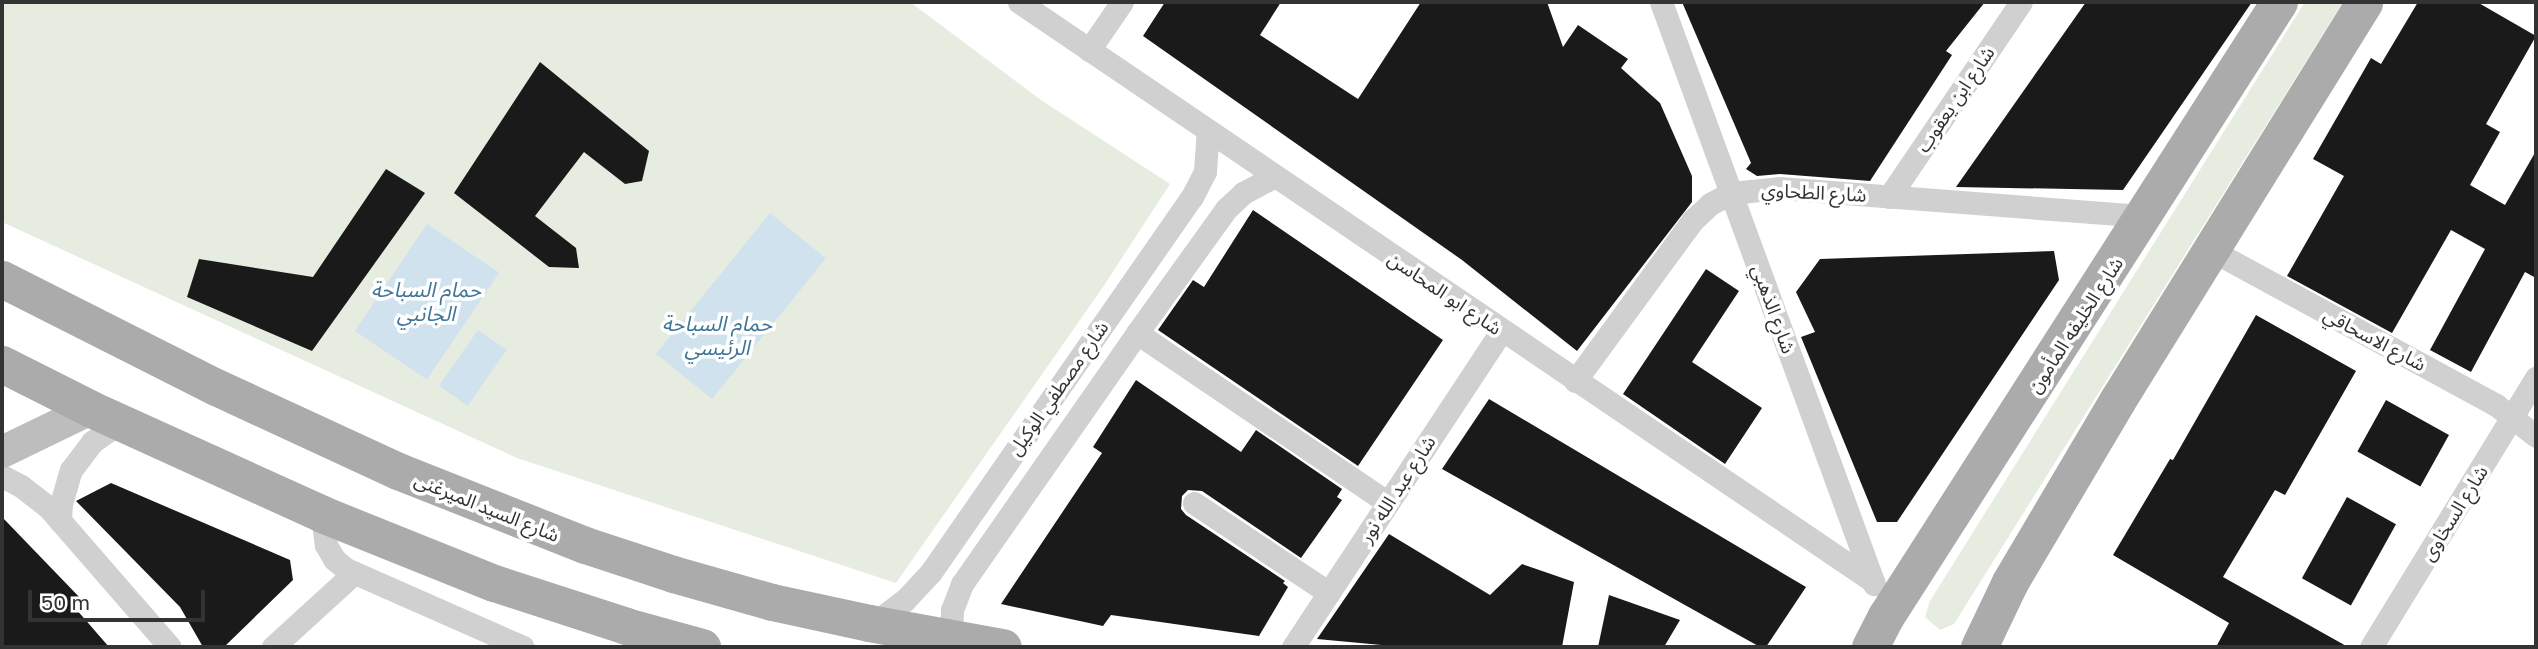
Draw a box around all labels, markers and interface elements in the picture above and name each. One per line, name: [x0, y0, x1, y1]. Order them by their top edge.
street label: شارع ابن يعقوب: [1911, 42, 1999, 156]
street label: شارع الطحاوي: [1761, 178, 1867, 206]
street label: شارع ابو المحاسن: [1384, 247, 1506, 339]
street label: شارع الخليفه المأمون: [2023, 253, 2127, 397]
street label: شارع الذهبي: [1747, 262, 1801, 356]
water label: حمام السباحة الجانبي: [371, 276, 481, 326]
street label: شارع الاسحاقي: [2320, 303, 2430, 375]
water label: حمام السباحة الرئيسي: [662, 310, 772, 360]
street label: شارع مصطفي الوكيل: [1003, 316, 1113, 460]
street label: شارع عبد الله نور: [1354, 431, 1440, 547]
street label: شارع السخاوى: [2416, 461, 2492, 565]
street label: شارع السيد الميرغنى: [411, 468, 563, 546]
scale bar: [32, 576, 208, 620]
text: 50 m: [41, 589, 90, 615]

